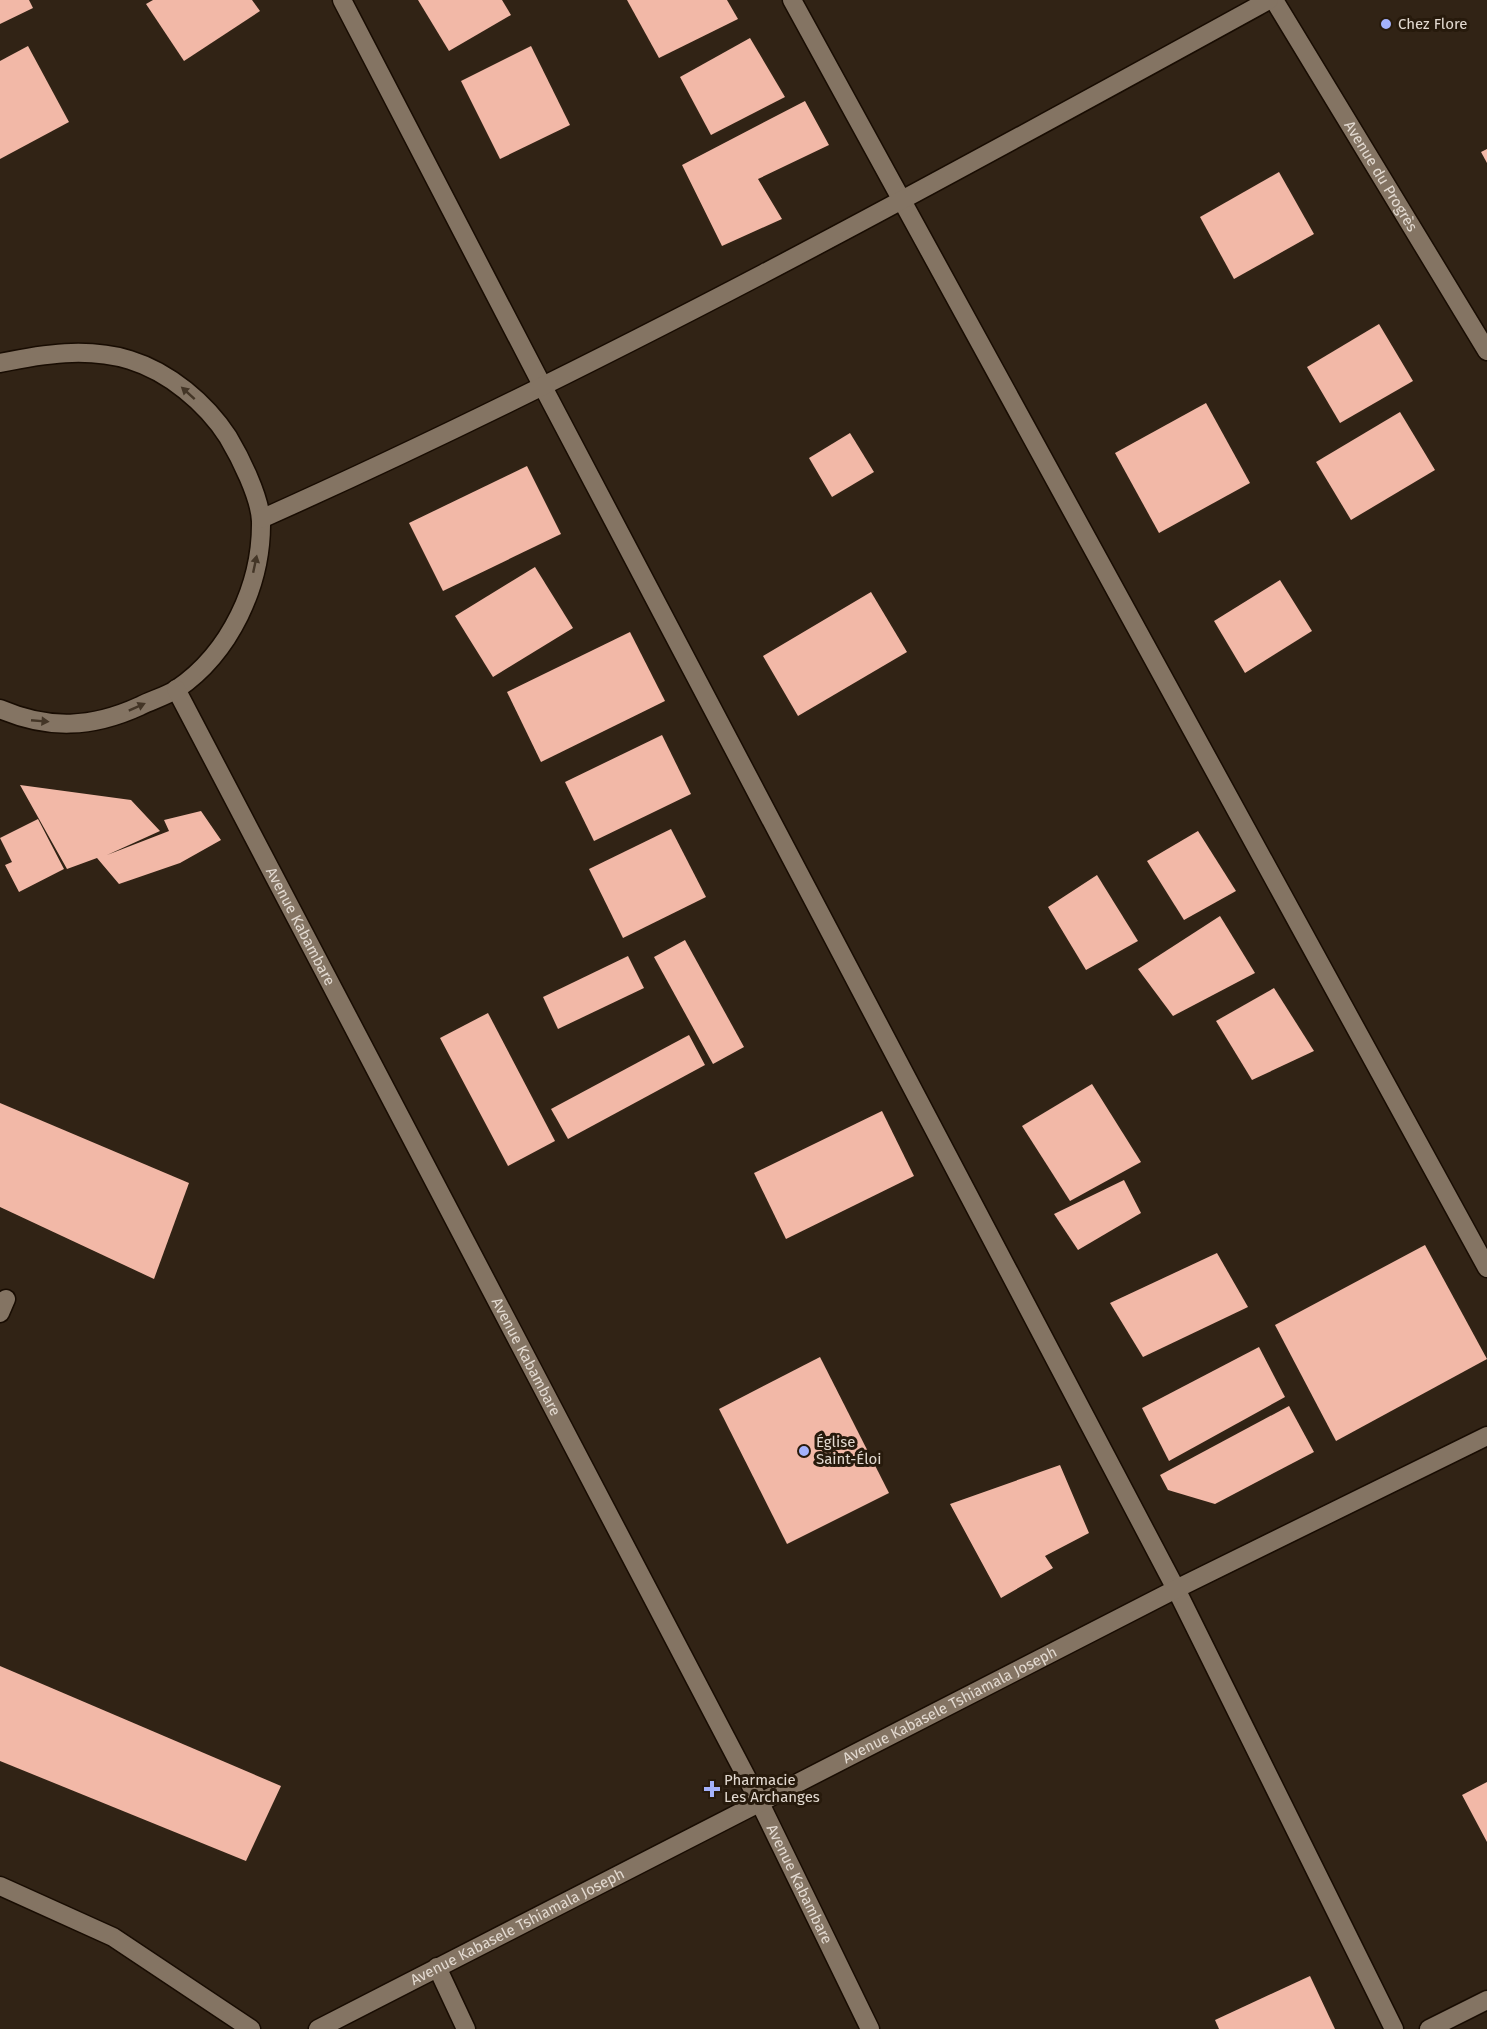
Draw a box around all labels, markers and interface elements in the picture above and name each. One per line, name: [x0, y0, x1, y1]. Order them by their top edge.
place label: Chez Flore: [1398, 15, 1467, 33]
marker: Chez Flore: [1379, 17, 1393, 31]
street label: Avenue du Progrès: [1340, 117, 1421, 235]
one-way arrow: [180, 386, 195, 400]
one-way arrow: [251, 555, 260, 574]
one-way arrow: [129, 702, 147, 712]
one-way arrow: [30, 717, 49, 726]
street label: Avenue Kabambare: [262, 864, 339, 989]
street label: Avenue Kabambare: [488, 1295, 564, 1419]
place label: Église Saint-Éloi: [816, 1433, 881, 1468]
marker: Église Saint-Éloi: [797, 1444, 811, 1458]
street label: Avenue Kabasele Tshiamala Joseph: [840, 1643, 1060, 1767]
place label: Pharmacie Les Archanges: [724, 1771, 820, 1806]
marker: Pharmacie Les Archanges: [705, 1782, 719, 1796]
street label: Avenue Kabambare: [763, 1821, 836, 1947]
street label: Avenue Kabasele Tshiamala Joseph: [407, 1864, 627, 1989]

